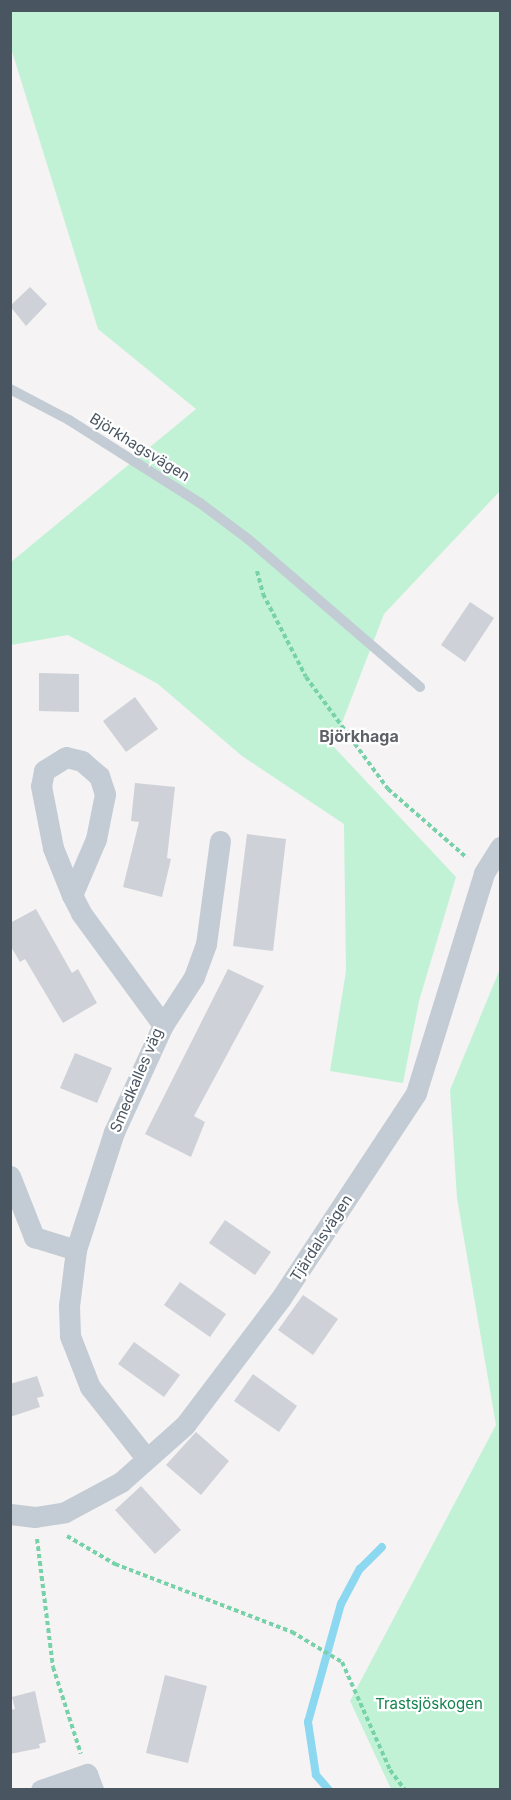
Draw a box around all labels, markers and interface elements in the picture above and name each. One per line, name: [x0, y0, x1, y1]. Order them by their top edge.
street label: Björkhagsvägen: [87, 409, 193, 485]
district label: Björkhaga: [319, 726, 399, 746]
street label: Smedkalles väg: [106, 1025, 166, 1135]
street label: Tjärdalsvägen: [286, 1191, 356, 1285]
park label: Trastsjöskogen: [375, 1695, 483, 1713]

